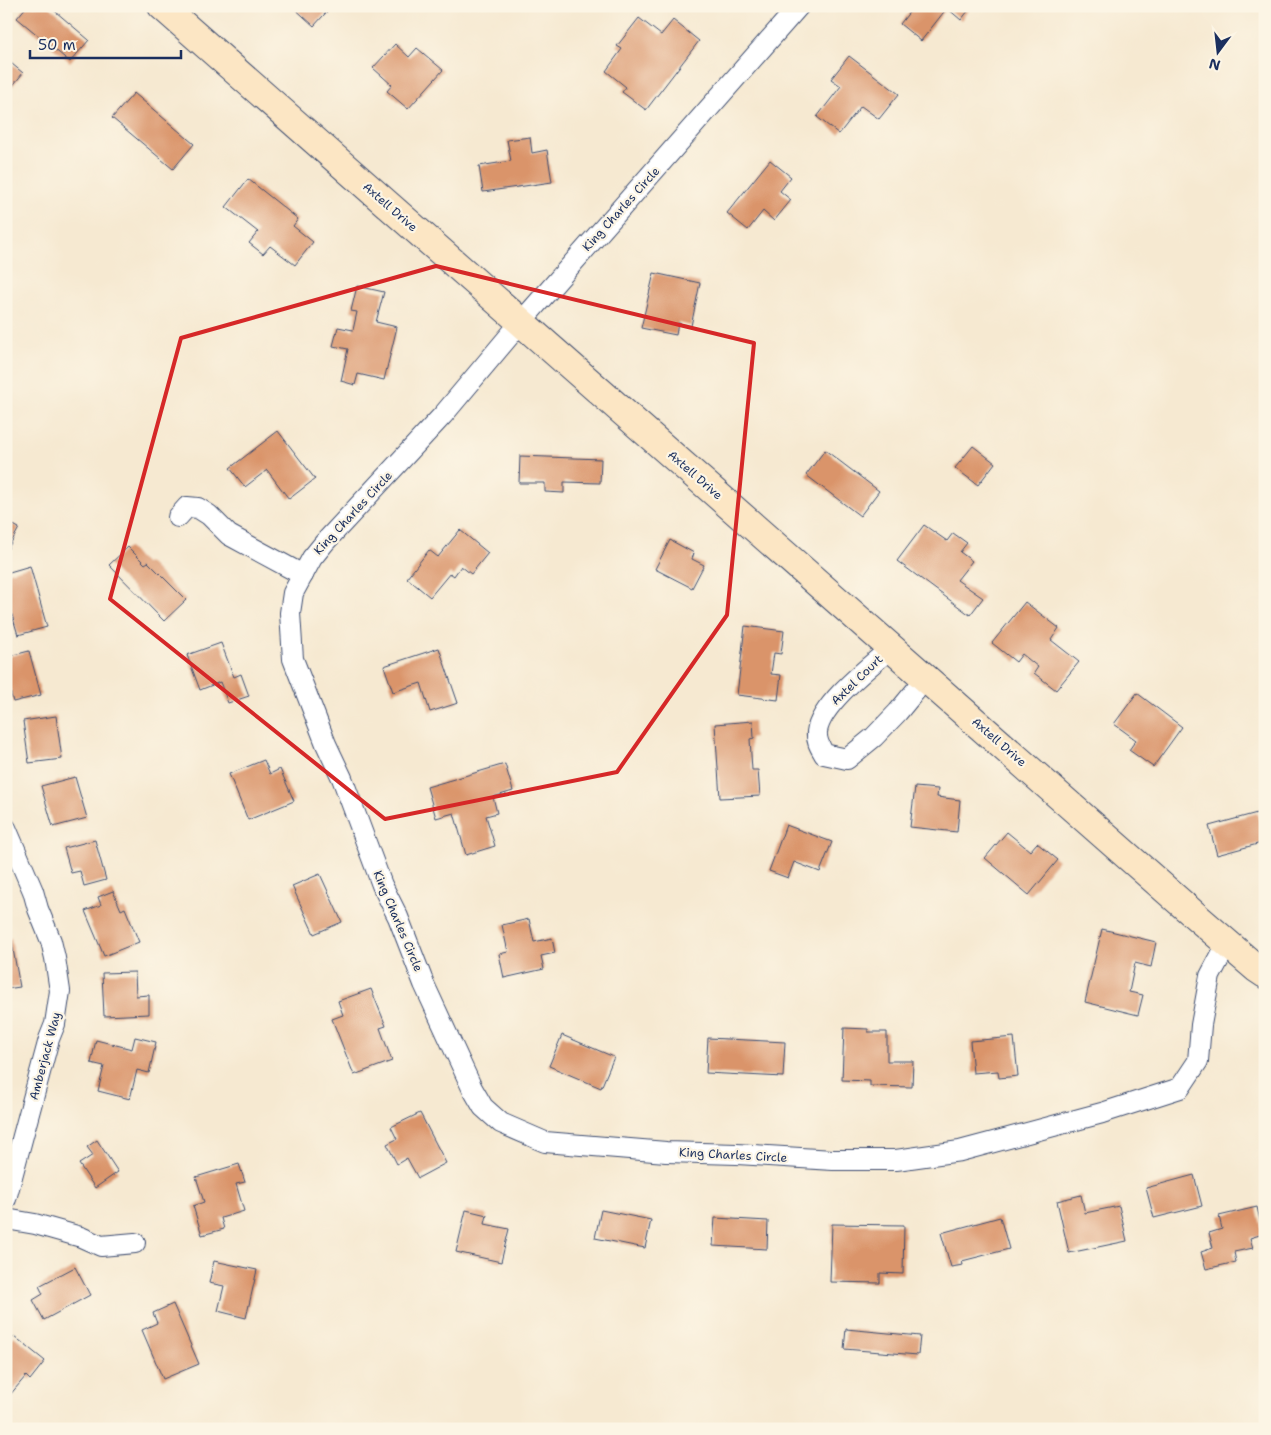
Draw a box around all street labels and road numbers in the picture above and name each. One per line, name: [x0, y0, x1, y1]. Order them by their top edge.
street label: King Charles Circle: [579, 163, 663, 255]
street label: Axtell Drive: [359, 179, 421, 235]
street label: Axtell Drive: [664, 447, 726, 503]
street label: King Charles Circle: [310, 468, 396, 558]
street label: Axtel Court: [828, 651, 886, 709]
street label: Axtell Drive: [968, 714, 1030, 770]
street label: King Charles Circle: [369, 868, 427, 974]
street label: Amberjack Way: [26, 1010, 64, 1102]
street label: King Charles Circle: [678, 1144, 788, 1166]

